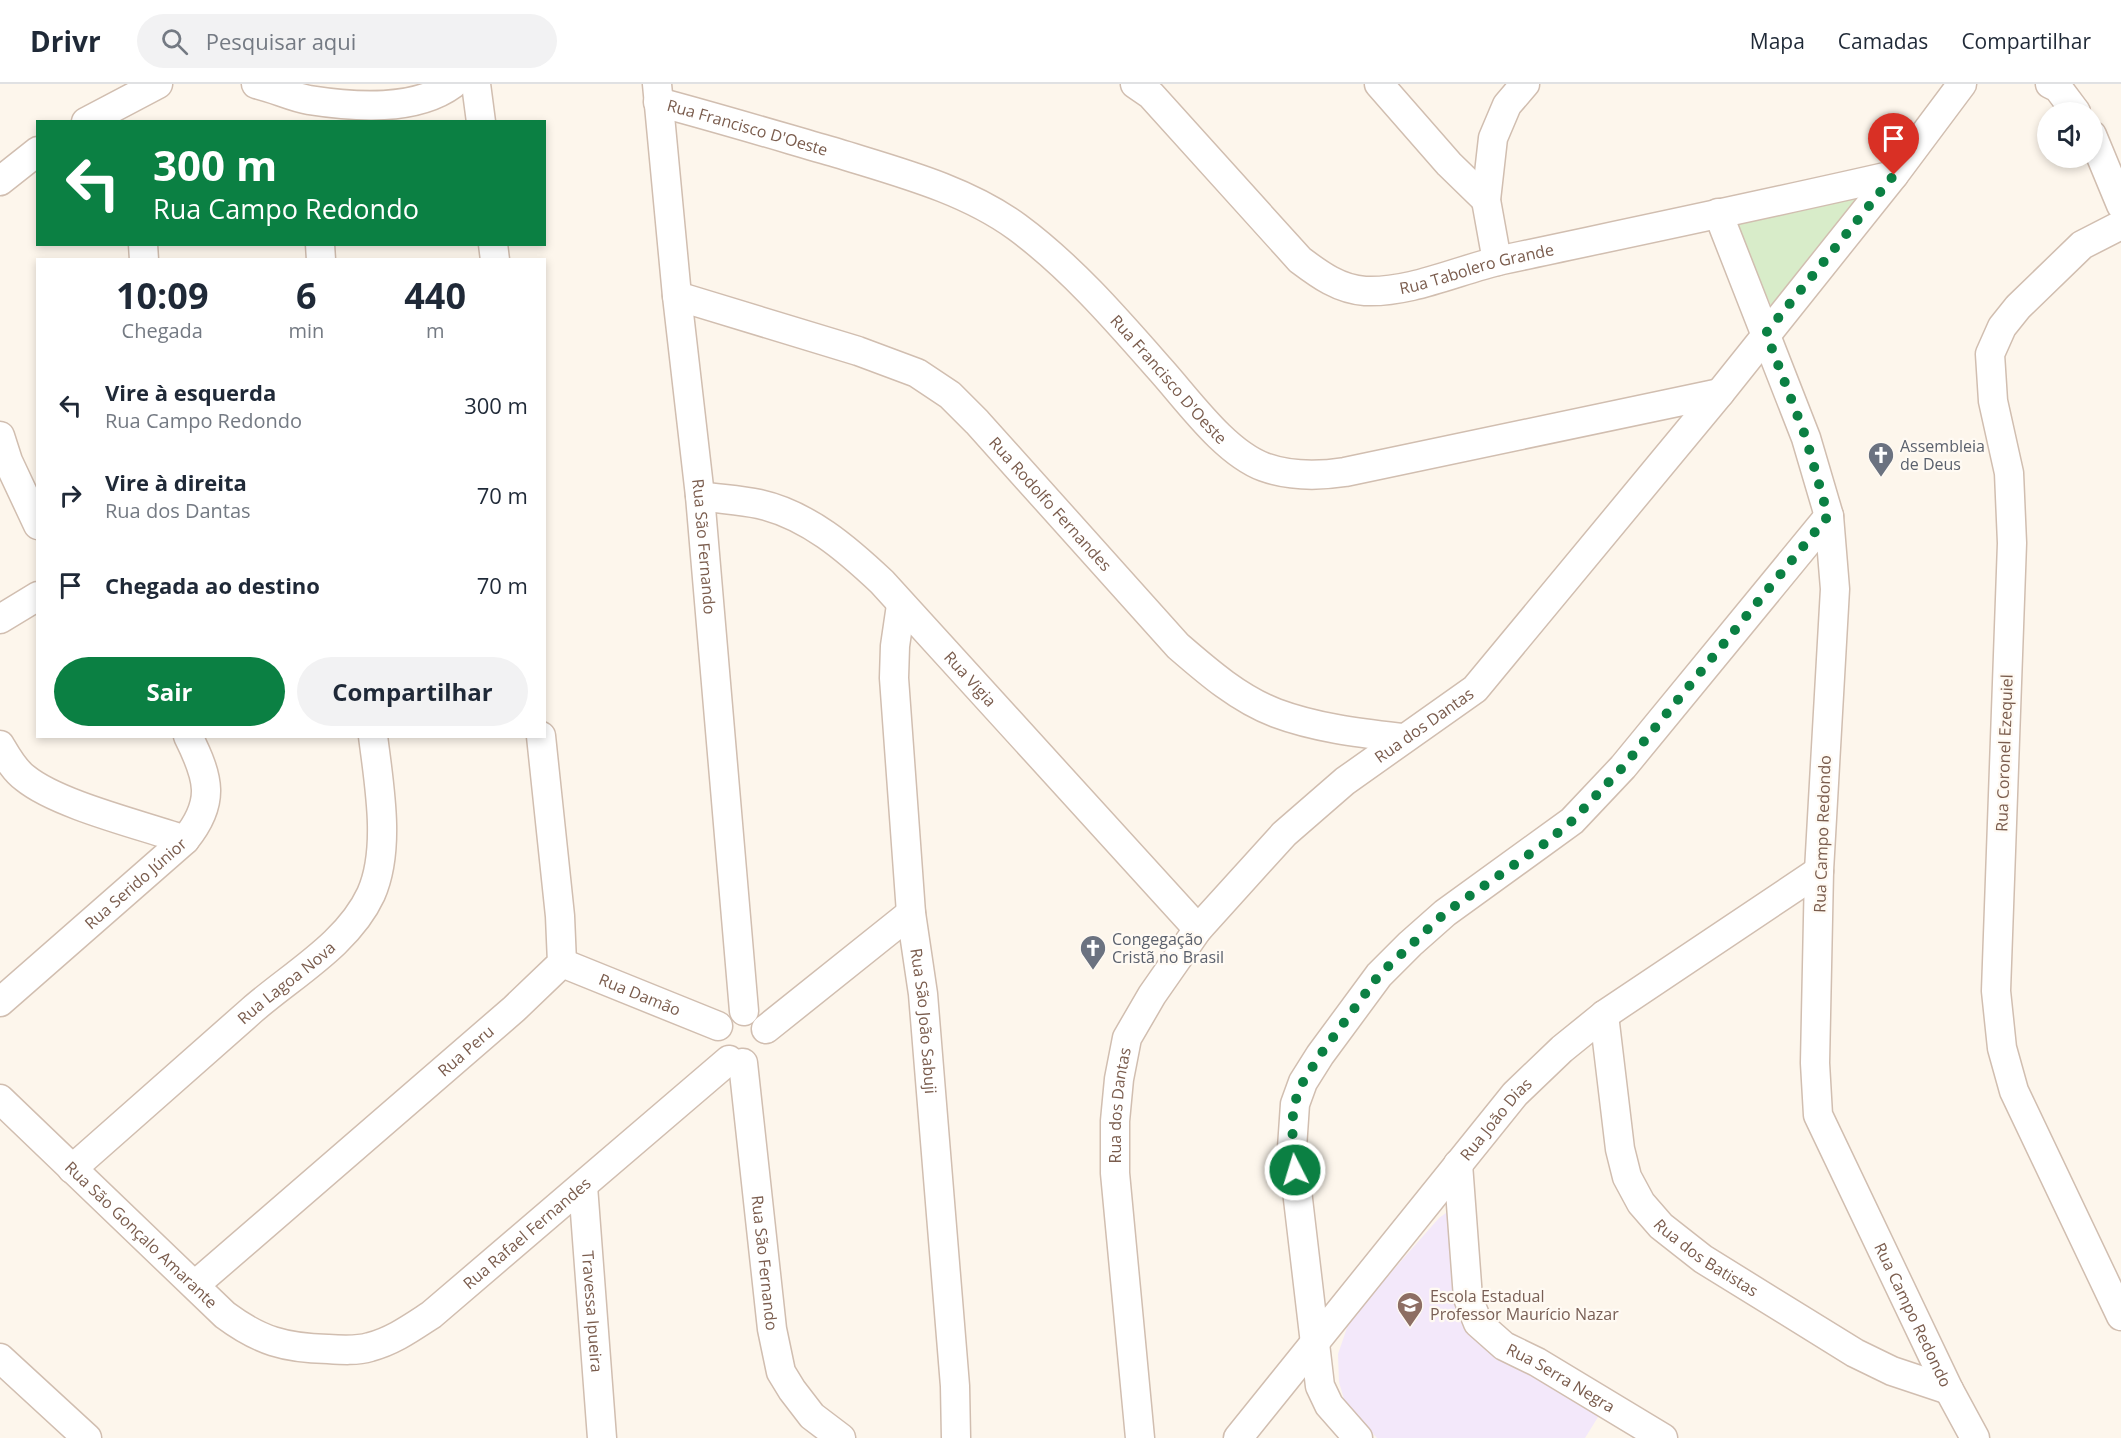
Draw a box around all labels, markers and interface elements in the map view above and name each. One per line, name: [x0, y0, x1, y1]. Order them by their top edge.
search box: [137, 14, 557, 68]
text: Drivr: [30, 22, 101, 60]
icon: search: [158, 25, 191, 58]
text: Pesquisar aqui: [206, 26, 356, 56]
text: Mapa: [1750, 27, 1805, 55]
text: Camadas: [1838, 27, 1928, 55]
text: Compartilhar: [1961, 27, 2091, 55]
street label: Rua Francisco D'Oeste: [665, 94, 830, 161]
map controls: [2037, 102, 2103, 168]
button: sound: [2037, 102, 2103, 168]
pin: [1868, 113, 1919, 175]
icon: arrive: [1877, 122, 1910, 155]
text: 300 m: [153, 136, 277, 193]
icon: left: [54, 144, 132, 222]
text: Rua Campo Redondo: [153, 190, 419, 227]
street label: Rua Tabolero Grande: [1397, 238, 1556, 299]
text: 10:09: [116, 271, 209, 320]
text: 6: [296, 271, 317, 320]
text: 440: [404, 271, 466, 320]
street label: Rua Francisco D'Oeste: [1106, 310, 1232, 449]
text: Chegada: [122, 317, 203, 344]
text: min: [288, 317, 324, 344]
text: m: [426, 317, 444, 344]
text: Vire à esquerda: [105, 377, 276, 407]
icon: left: [54, 389, 87, 422]
text: 300 m: [464, 390, 528, 420]
text: Rua Campo Redondo: [105, 407, 302, 434]
street label: Rua Rodolfo Fernandes: [984, 432, 1117, 576]
place label: Assembleia de Deus: [1900, 435, 1985, 475]
church icon: Assembleia de Deus: [1866, 440, 1896, 478]
text: Vire à direita: [105, 467, 247, 497]
street label: Rua São Fernando: [687, 478, 721, 615]
icon: right: [54, 479, 87, 512]
text: 70 m: [477, 480, 528, 510]
text: Rua dos Dantas: [105, 497, 251, 524]
icon: arrive: [54, 569, 87, 602]
text: Chegada ao destino: [105, 570, 320, 600]
text: 70 m: [477, 570, 528, 600]
street label: Rua Vigia: [939, 646, 1001, 711]
button: Sair: [54, 657, 285, 726]
button: Compartilhar: [297, 657, 528, 726]
street label: Rua Coronel Ezequiel: [1990, 674, 2018, 832]
street label: Rua dos Dantas: [1370, 683, 1478, 768]
street label: Rua Campo Redondo: [1808, 755, 1836, 913]
street label: Rua Serido Júnior: [80, 832, 191, 934]
place label: Congegação Cristã no Brasil: [1112, 928, 1224, 968]
church icon: Congegação Cristã no Brasil: [1078, 933, 1108, 971]
street label: Rua Lagoa Nova: [233, 937, 340, 1029]
street label: Rua São João Sabuji: [905, 947, 942, 1095]
street label: Rua Damão: [596, 968, 684, 1021]
street label: Rua Peru: [433, 1020, 499, 1081]
street label: Rua dos Dantas: [1104, 1046, 1136, 1163]
street label: Rua João Dias: [1455, 1073, 1536, 1165]
position arrow: [1263, 1138, 1327, 1202]
street label: Rua São Gonçalo Amarante: [60, 1156, 222, 1313]
street label: Rua Rafael Fernandes: [458, 1172, 595, 1294]
street label: Rua São Fernando: [746, 1194, 783, 1332]
street label: Rua dos Batistas: [1649, 1214, 1762, 1302]
street label: Rua Campo Redondo: [1869, 1239, 1957, 1391]
street label: Travessa Ipueira: [577, 1250, 608, 1373]
place label: Escola Estadual Professor Maurício Nazar: [1430, 1285, 1619, 1325]
school or university icon: Escola Estadual Professor Maurício Nazar: [1395, 1290, 1425, 1328]
street label: Rua Serra Negra: [1503, 1338, 1619, 1417]

